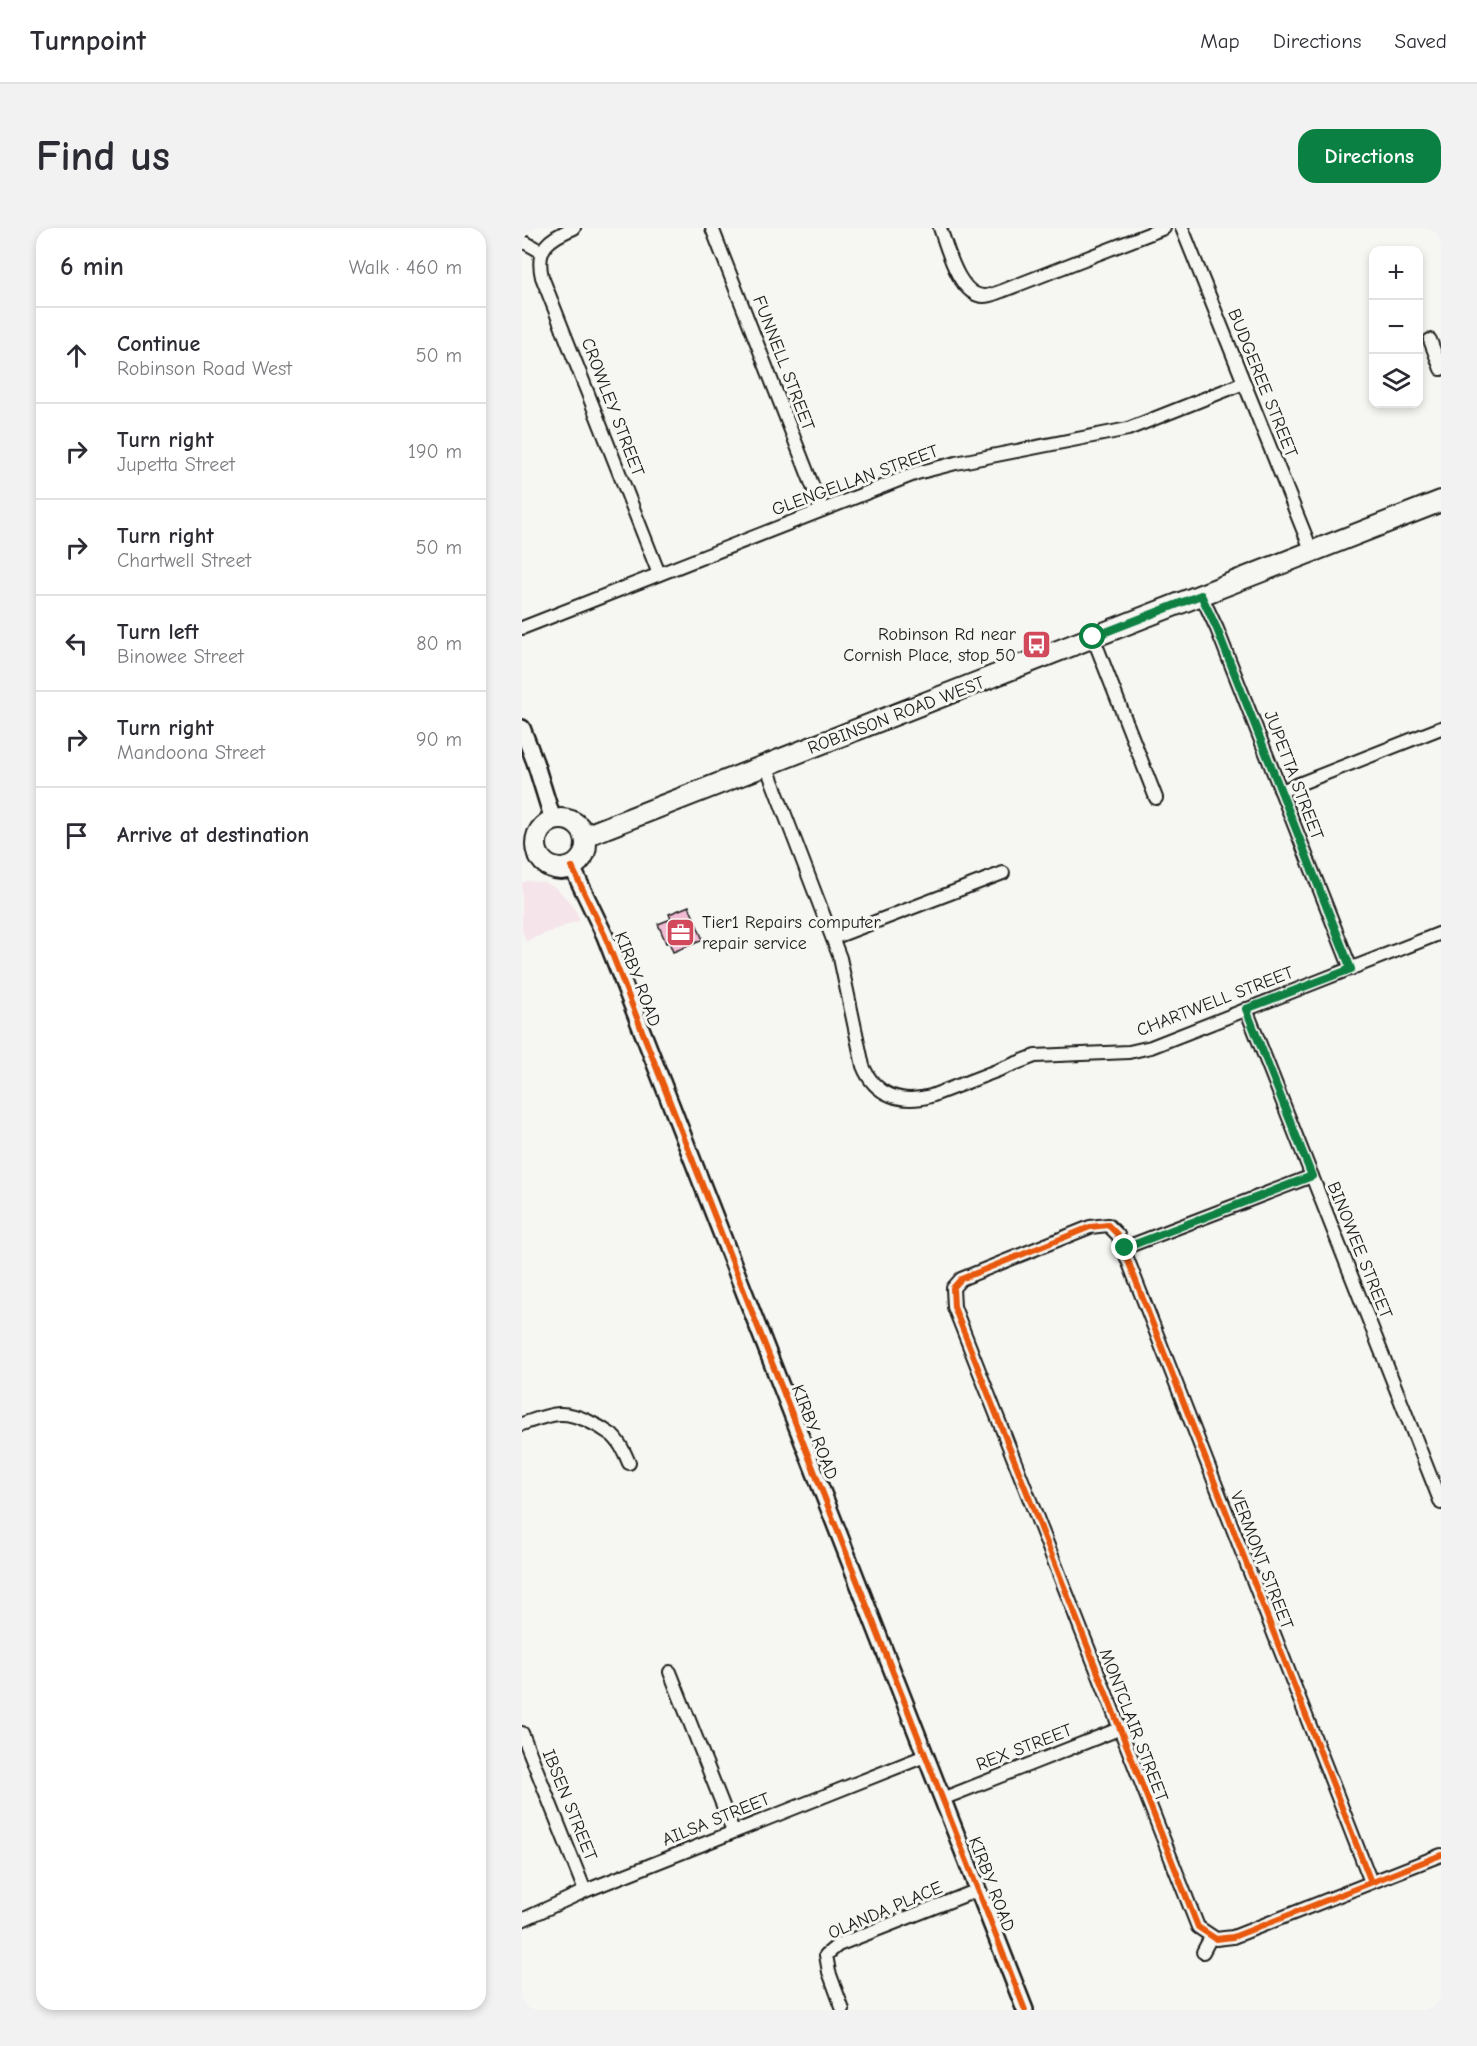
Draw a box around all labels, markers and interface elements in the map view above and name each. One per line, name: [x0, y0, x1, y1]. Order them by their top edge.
text: Turnpoint: [30, 25, 146, 57]
text: Map: [1200, 29, 1240, 53]
text: Directions: [1273, 29, 1362, 53]
text: Saved: [1395, 29, 1447, 53]
button: Directions: [1298, 129, 1441, 183]
text: Find us: [36, 132, 170, 181]
map controls: [1369, 246, 1423, 408]
button: +: [1369, 246, 1423, 300]
text: 6 min: [60, 252, 124, 282]
text: Walk · 460 m: [349, 256, 462, 279]
street label: FUNNELL STREET: [748, 293, 819, 434]
button: −: [1369, 300, 1423, 354]
street label: BUDGEREE STREET: [1223, 306, 1302, 461]
text: Continue: [117, 331, 200, 357]
street label: CROWLEY STREET: [577, 335, 649, 480]
icon: ahead: [60, 339, 93, 372]
text: 50 m: [416, 344, 462, 367]
button: layers: [1369, 354, 1423, 408]
text: Robinson Road West: [117, 357, 292, 380]
text: Turn right: [117, 427, 214, 453]
icon: right: [60, 435, 93, 468]
text: 190 m: [408, 440, 462, 463]
street label: GLENGELLAN STREET: [769, 440, 942, 520]
text: Jupetta Street: [117, 453, 235, 476]
text: Turn right: [117, 523, 214, 549]
icon: right: [60, 531, 93, 564]
text: 50 m: [416, 536, 462, 559]
text: Chartwell Street: [117, 549, 251, 572]
text: Turn left: [117, 619, 199, 645]
route start: [1079, 623, 1105, 649]
place label: Robinson Rd near Cornish Place, stop 50: [843, 624, 1017, 666]
icon: left: [60, 627, 93, 660]
bus stop icon: Robinson Rd near Cornish Place, stop 50: [1021, 628, 1053, 660]
text: 80 m: [416, 632, 462, 655]
text: Binowee Street: [117, 645, 244, 668]
street label: ROBINSON ROAD WEST: [805, 672, 988, 759]
street label: JUPETTA STREET: [1259, 708, 1328, 843]
text: Turn right: [117, 715, 214, 741]
icon: right: [60, 723, 93, 756]
text: 90 m: [416, 728, 462, 751]
text: Mandoona Street: [117, 741, 265, 764]
icon: arrive: [60, 819, 93, 852]
text: Arrive at destination: [117, 822, 309, 848]
place label: Tier1 Repairs computer repair service: [702, 912, 881, 954]
office icon: Tier1 Repairs computer repair service: [665, 916, 697, 948]
street label: KIRBY ROAD: [610, 929, 665, 1030]
street label: CHARTWELL STREET: [1134, 962, 1297, 1041]
street label: BINOWEE STREET: [1323, 1179, 1397, 1322]
route end: [1111, 1234, 1137, 1260]
street label: KIRBY ROAD: [787, 1382, 842, 1483]
street label: VERMONT STREET: [1226, 1488, 1298, 1633]
street label: MONTCLAIR STREET: [1095, 1646, 1173, 1805]
street label: REX STREET: [973, 1719, 1076, 1775]
street label: IBSEN STREET: [538, 1747, 602, 1864]
street label: AILSA STREET: [659, 1788, 774, 1851]
street label: KIRBY ROAD: [964, 1834, 1019, 1935]
street label: OLANDA PLACE: [825, 1877, 946, 1944]

